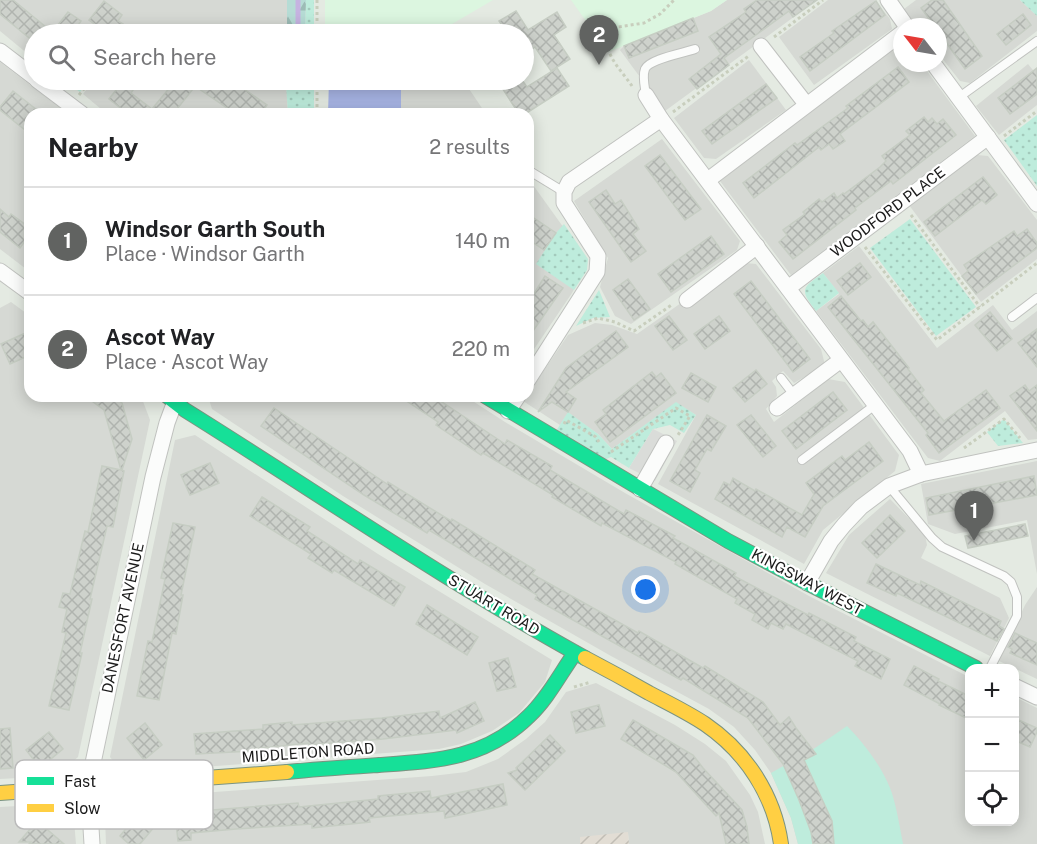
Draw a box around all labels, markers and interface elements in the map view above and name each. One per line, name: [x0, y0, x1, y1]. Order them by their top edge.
pin: 2: [580, 16, 618, 65]
north arrow: [893, 18, 947, 72]
search box: [24, 24, 534, 90]
icon: search: [45, 41, 78, 74]
text: Search here: [93, 44, 217, 70]
text: Nearby: [48, 132, 138, 163]
text: 2 results: [429, 135, 510, 159]
street label: WOODFORD PLACE: [827, 163, 948, 260]
text: Windsor Garth South: [105, 216, 325, 242]
text: 1: [63, 229, 72, 253]
text: 140 m: [455, 229, 510, 253]
text: Place · Windsor Garth: [105, 242, 305, 266]
text: Ascot Way: [105, 324, 215, 350]
text: 2: [61, 337, 74, 361]
text: 220 m: [452, 337, 510, 361]
text: Place · Ascot Way: [105, 350, 268, 374]
pin: 1: [954, 492, 994, 541]
street label: DANESFORT AVENUE: [98, 541, 147, 695]
street label: KINGSWAY WEST: [749, 545, 866, 618]
street label: STUART ROAD: [446, 571, 543, 638]
your location: [631, 575, 660, 604]
map controls: [965, 664, 1019, 826]
button: +: [965, 664, 1019, 718]
button: −: [965, 718, 1019, 772]
street label: MIDDLETON ROAD: [241, 739, 375, 766]
legend: [15, 760, 213, 829]
text: Fast: [64, 772, 96, 791]
button: locate: [965, 772, 1019, 826]
text: Slow: [64, 799, 101, 818]

